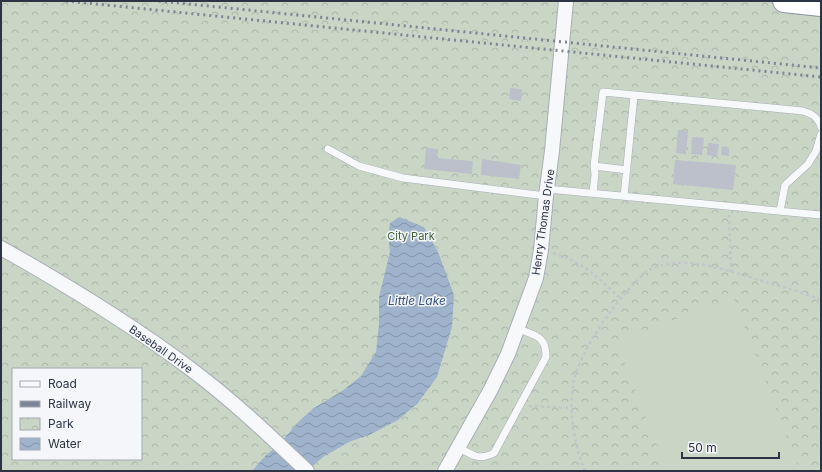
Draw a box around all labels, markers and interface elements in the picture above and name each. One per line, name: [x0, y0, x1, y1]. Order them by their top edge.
street label: Henry Thomas Drive: [529, 168, 557, 276]
park label: City Park: [387, 229, 435, 243]
water label: Little Lake: [388, 293, 446, 308]
street label: Baseball Drive: [127, 322, 195, 376]
legend: [12, 368, 142, 460]
text: Road: [48, 376, 77, 391]
text: Railway: [48, 396, 92, 411]
text: Park: [48, 416, 74, 431]
scale bar: [682, 434, 779, 460]
text: Water: [48, 436, 82, 451]
text: 50 m: [688, 440, 717, 455]

